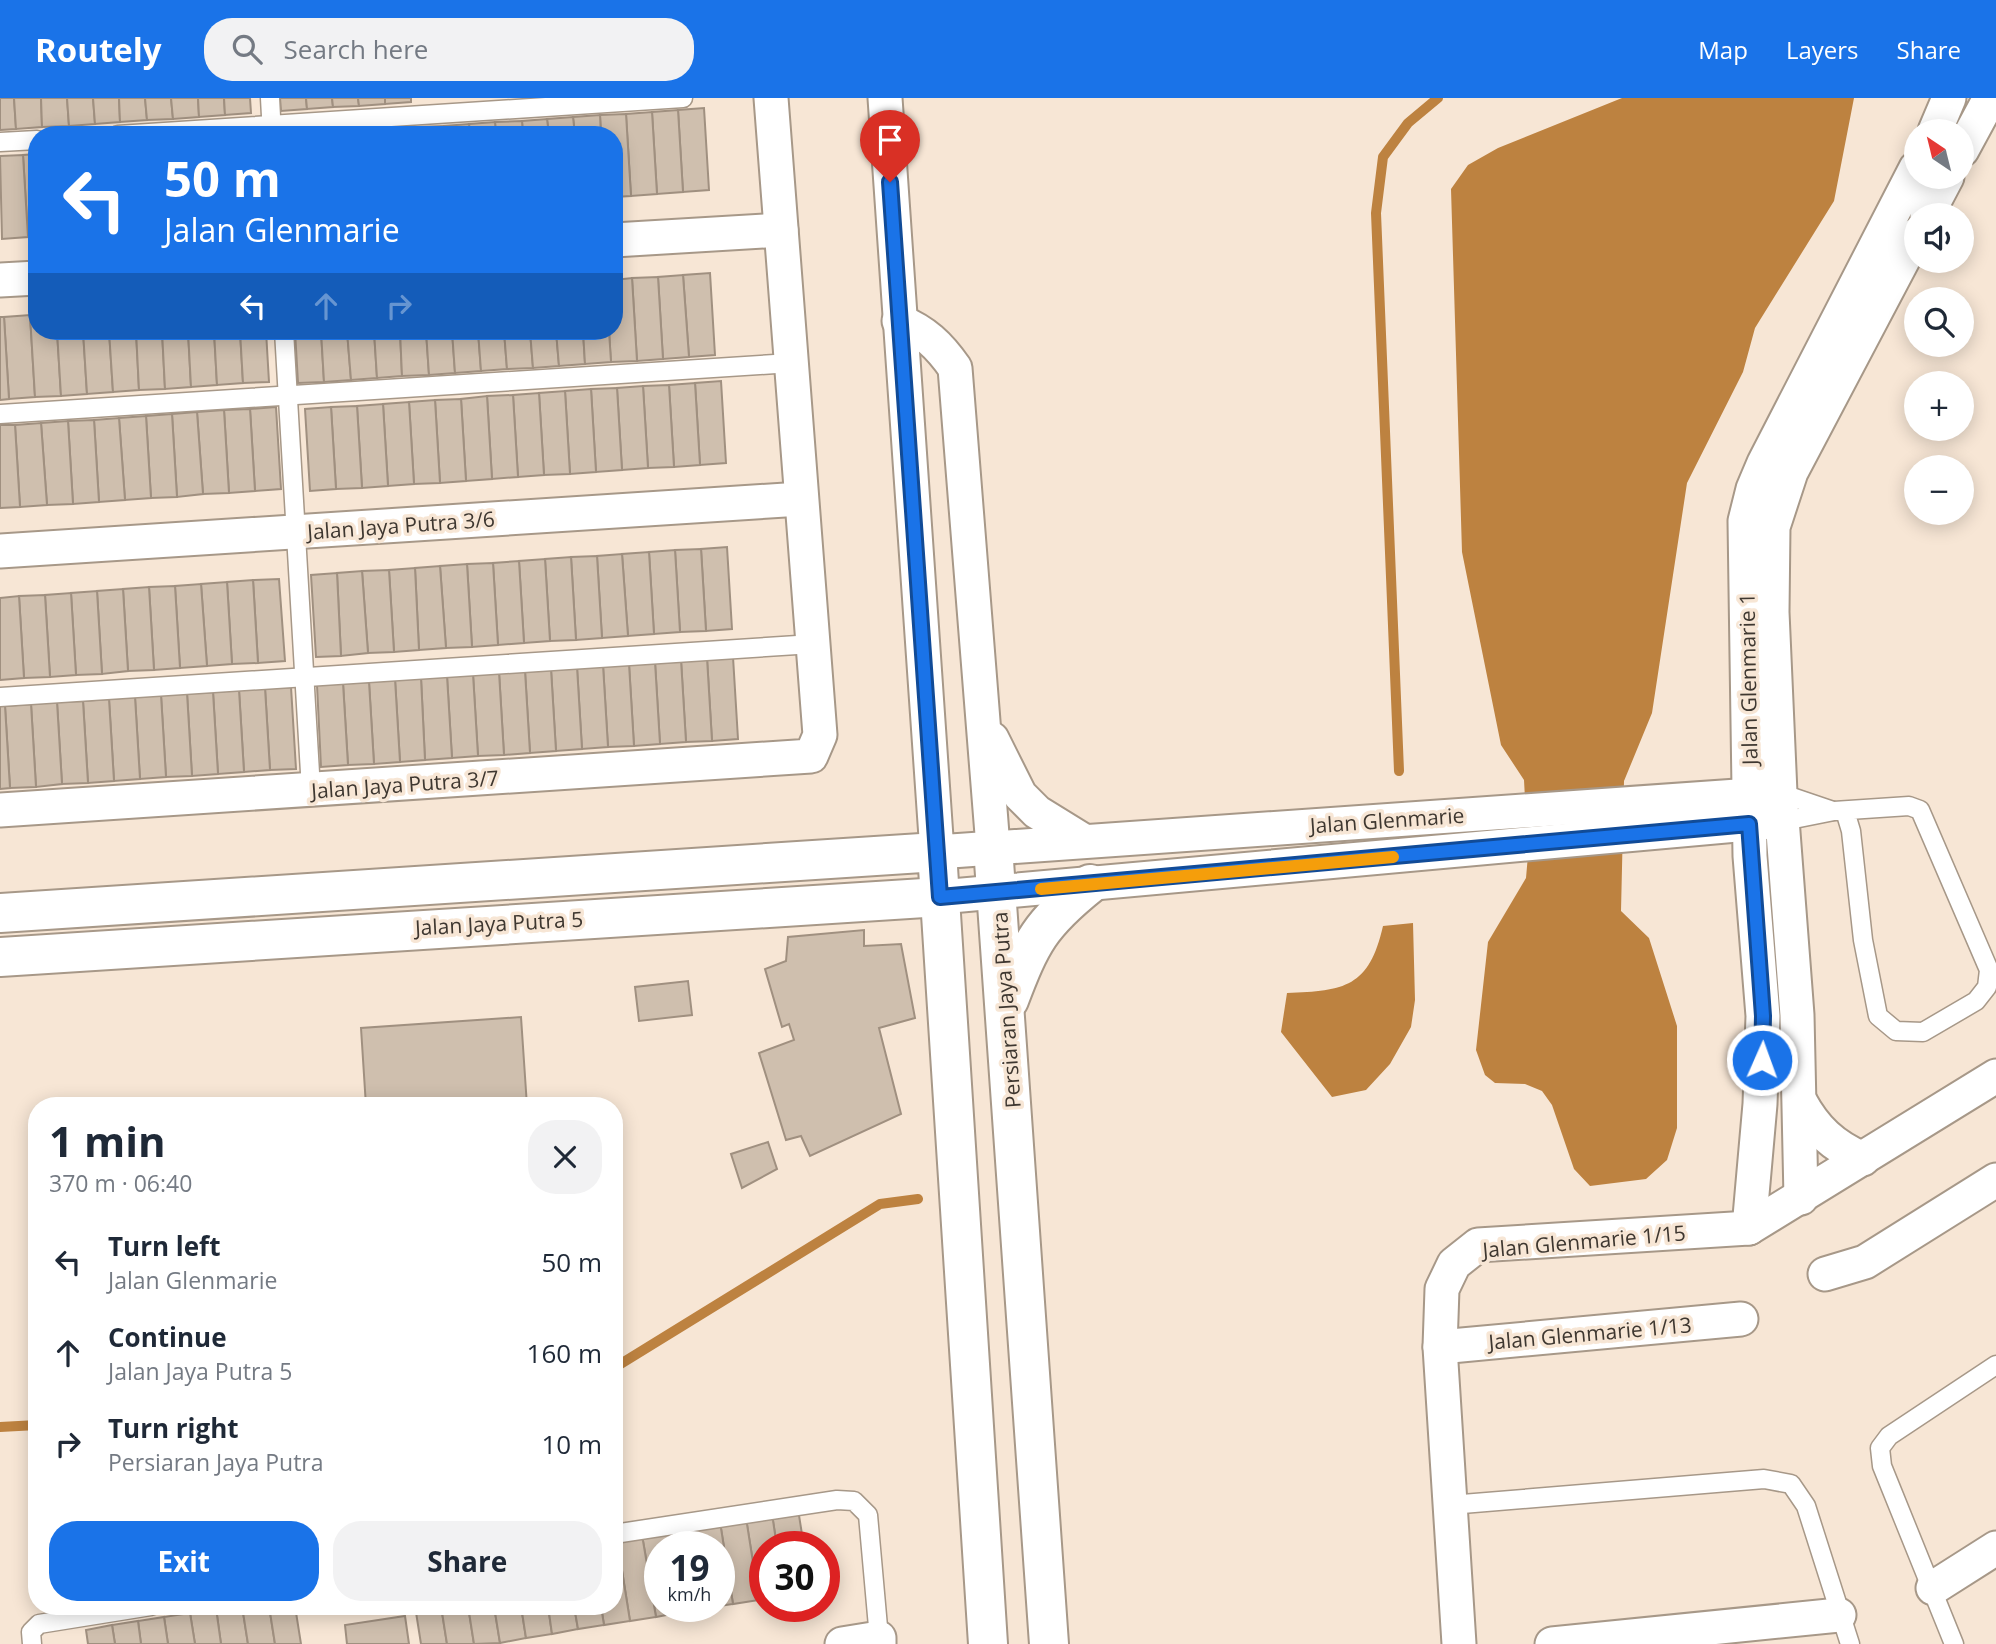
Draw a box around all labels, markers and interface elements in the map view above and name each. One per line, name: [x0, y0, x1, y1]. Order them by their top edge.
search box: [204, 18, 694, 81]
text: Routely: [35, 27, 162, 72]
icon: search: [228, 30, 266, 68]
text: Search here: [284, 31, 428, 67]
text: Map: [1698, 33, 1748, 66]
text: Layers: [1786, 33, 1859, 66]
text: Share: [1897, 33, 1961, 66]
pin: [860, 110, 920, 182]
north arrow: [1904, 119, 1974, 189]
map controls: [1904, 119, 1974, 525]
icon: arrive: [871, 121, 909, 159]
text: 50 m: [164, 145, 281, 211]
icon: left: [49, 154, 140, 245]
button: sound: [1904, 203, 1974, 273]
text: Jalan Glenmarie: [164, 208, 400, 251]
icon: left: [234, 287, 272, 325]
icon: ahead: [307, 287, 345, 325]
icon: right: [380, 287, 418, 325]
button: search: [1904, 287, 1974, 357]
button: +: [1904, 371, 1974, 441]
button: −: [1904, 455, 1974, 525]
street label: Jalan Jaya Putra 3/6: [304, 504, 496, 546]
street label: Jalan Glenmarie 1: [1733, 593, 1764, 767]
street label: Jalan Jaya Putra 3/7: [308, 763, 500, 805]
street label: Jalan Glenmarie: [1307, 801, 1465, 839]
street label: Jalan Jaya Putra 5: [412, 905, 584, 941]
street label: Persiaran Jaya Putra: [985, 911, 1027, 1109]
position arrow: [1725, 1023, 1799, 1097]
text: 1 min: [49, 1112, 166, 1169]
button: close: [528, 1120, 602, 1194]
text: 370 m · 06:40: [49, 1167, 192, 1199]
street label: Jalan Glenmarie 1/15: [1479, 1218, 1687, 1264]
text: Turn left: [108, 1228, 220, 1264]
icon: left: [49, 1243, 87, 1281]
text: 50 m: [541, 1244, 602, 1280]
text: Jalan Glenmarie: [108, 1264, 277, 1296]
street label: Jalan Glenmarie 1/13: [1485, 1310, 1693, 1356]
text: Continue: [108, 1319, 227, 1355]
icon: ahead: [49, 1334, 87, 1372]
text: 160 m: [527, 1335, 602, 1371]
text: Jalan Jaya Putra 5: [108, 1355, 292, 1387]
text: Turn right: [108, 1410, 239, 1446]
icon: right: [49, 1425, 87, 1463]
text: 10 m: [541, 1426, 602, 1462]
text: Persiaran Jaya Putra: [108, 1446, 324, 1478]
button: Exit: [49, 1521, 319, 1601]
button: Share: [333, 1521, 602, 1601]
speed limit sign: 30: [749, 1531, 840, 1622]
text: 19: [669, 1544, 710, 1591]
text: km/h: [668, 1582, 711, 1606]

